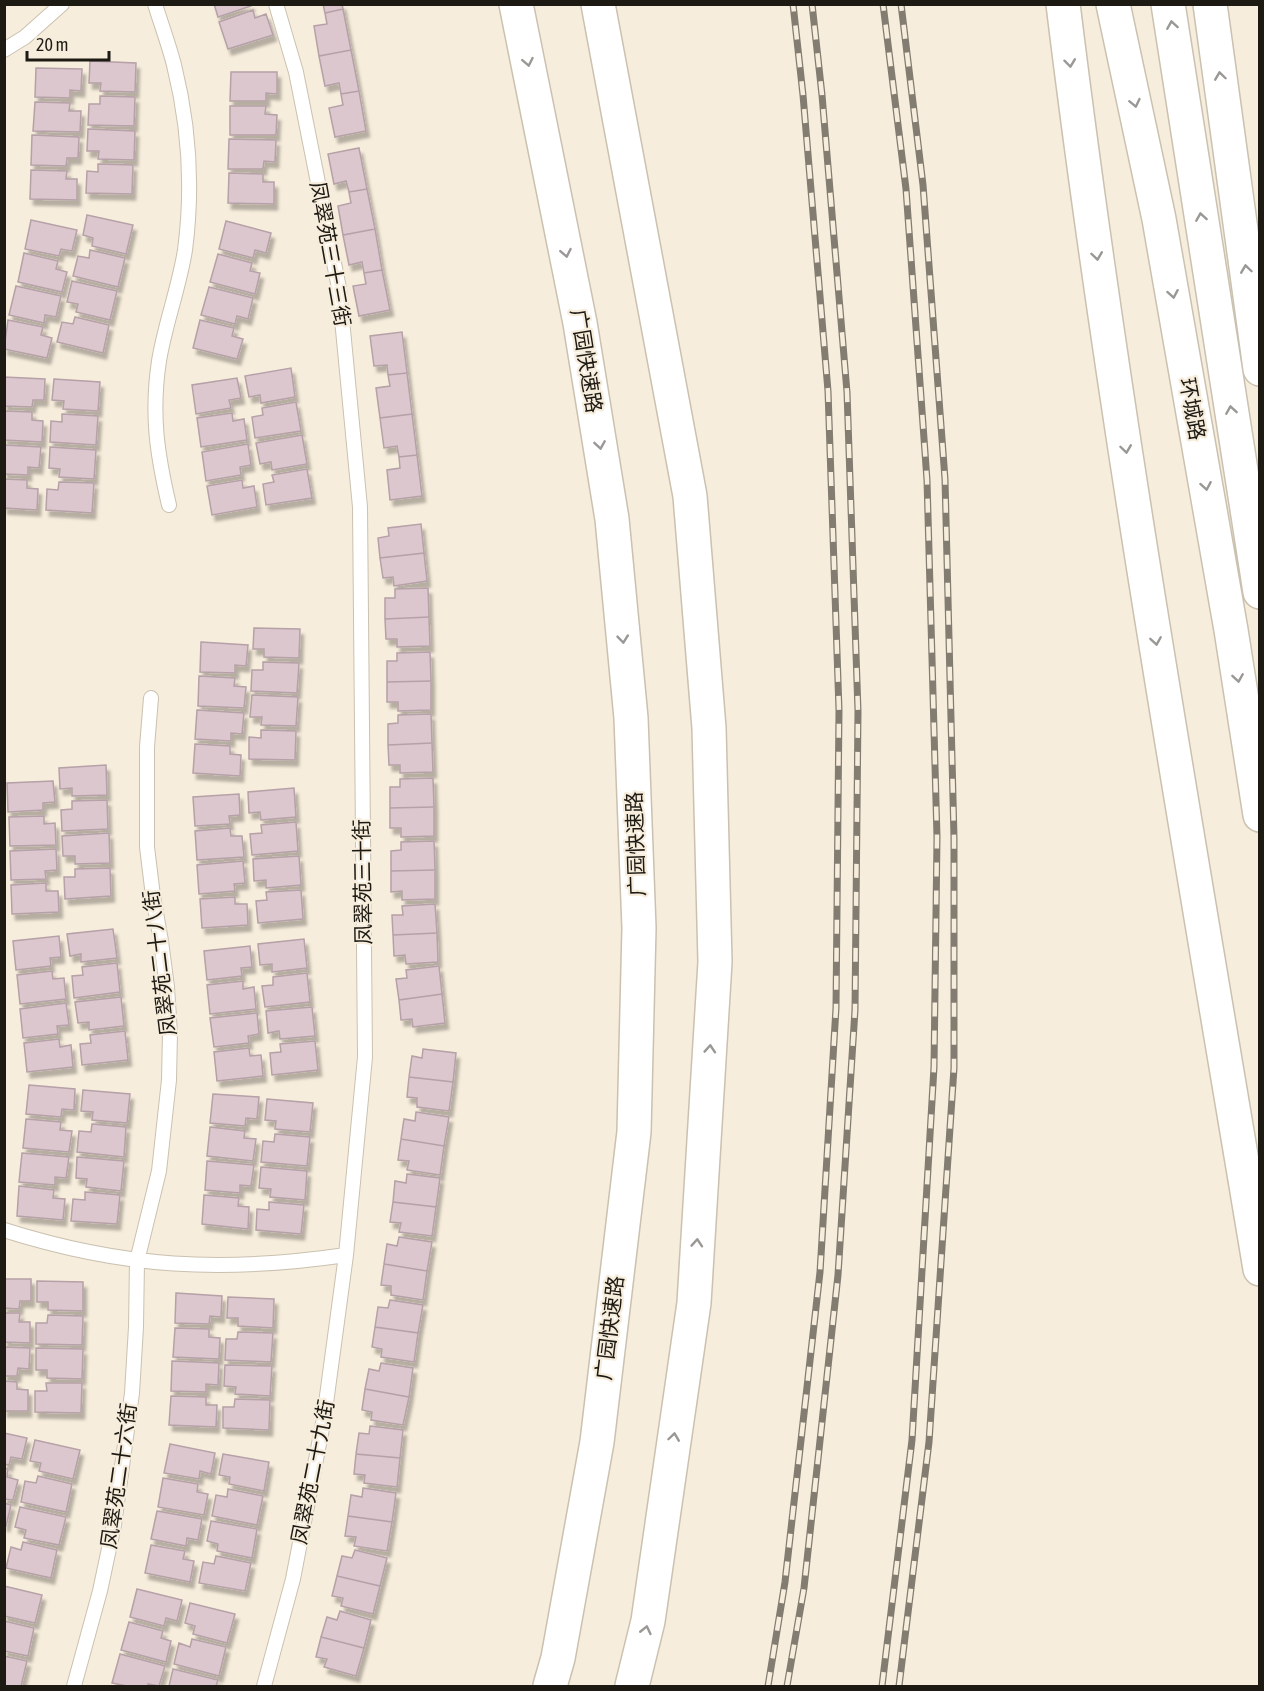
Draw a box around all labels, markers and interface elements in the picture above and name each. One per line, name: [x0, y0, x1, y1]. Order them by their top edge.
one-way arrow: [1166, 20, 1178, 29]
scale bar: [27, 24, 110, 62]
text: 20 m: [36, 34, 68, 55]
one-way arrow: [521, 57, 534, 67]
one-way arrow: [1064, 58, 1076, 67]
one-way arrow: [1214, 71, 1226, 80]
one-way arrow: [1127, 97, 1140, 107]
street label: 凤翠苑三十三街: [306, 179, 356, 328]
one-way arrow: [1196, 213, 1208, 222]
one-way arrow: [559, 248, 572, 258]
one-way arrow: [1091, 251, 1103, 260]
one-way arrow: [1240, 264, 1253, 274]
one-way arrow: [1166, 289, 1178, 299]
street label: 广园快速路: [567, 307, 607, 415]
street label: 环城路: [1176, 376, 1210, 442]
one-way arrow: [1226, 406, 1238, 415]
one-way arrow: [593, 440, 605, 450]
one-way arrow: [1120, 444, 1132, 453]
one-way arrow: [1199, 481, 1212, 491]
one-way arrow: [616, 634, 629, 643]
one-way arrow: [1149, 636, 1162, 646]
one-way arrow: [1232, 674, 1244, 683]
street label: 广园快速路: [621, 791, 649, 897]
street label: 凤翠苑三十街: [349, 819, 375, 945]
street label: 凤翠苑二十八街: [138, 889, 180, 1038]
one-way arrow: [703, 1044, 716, 1053]
one-way arrow: [691, 1239, 704, 1248]
street label: 广园快速路: [591, 1274, 627, 1381]
street label: 凤翠苑二十九街: [286, 1397, 338, 1546]
street label: 凤翠苑二十六街: [96, 1401, 140, 1550]
one-way arrow: [668, 1432, 680, 1441]
one-way arrow: [638, 1625, 651, 1635]

